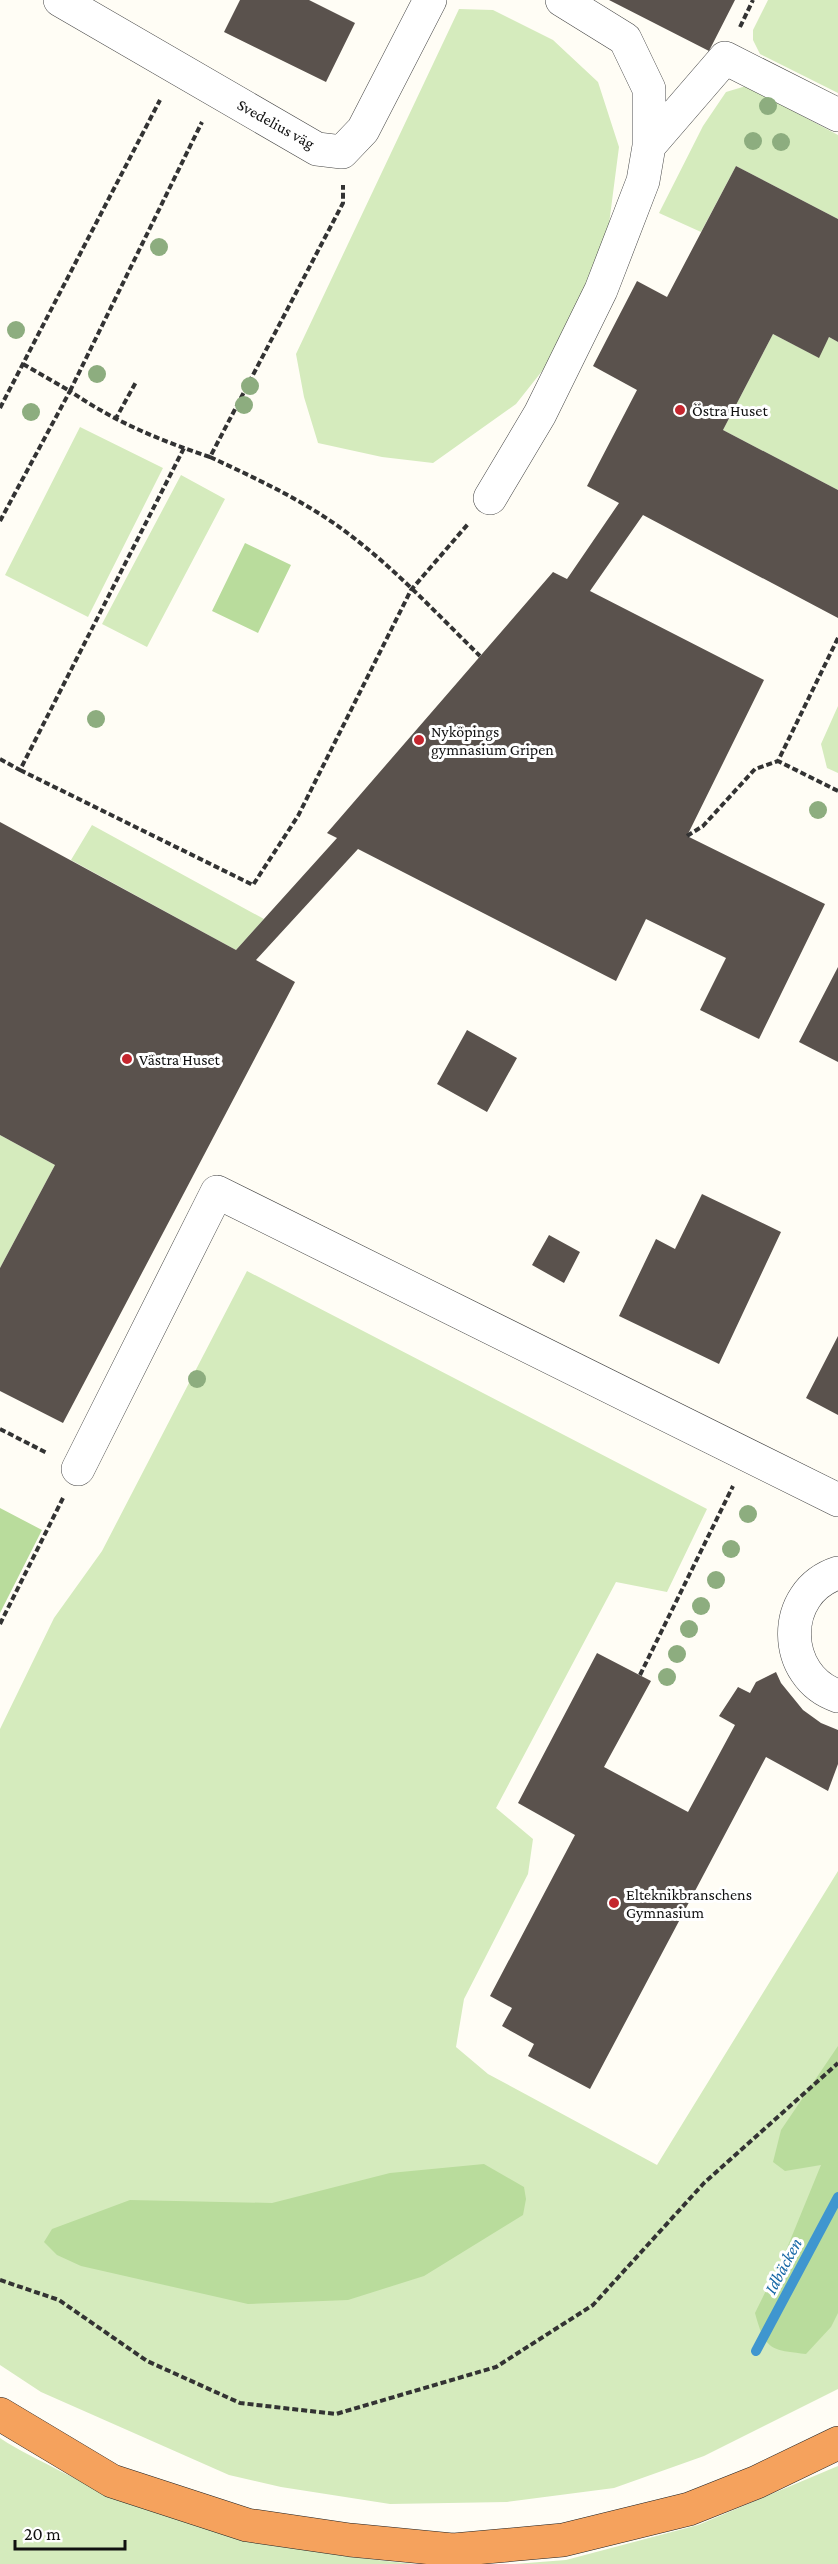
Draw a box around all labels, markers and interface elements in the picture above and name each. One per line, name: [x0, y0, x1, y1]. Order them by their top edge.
street label: Svedelius väg: [234, 96, 318, 153]
place label: Östra Huset: [692, 402, 768, 419]
marker: Östra Huset: [673, 403, 687, 417]
place label: Nyköpings gymnasium Gripen: [431, 723, 554, 759]
marker: Nyköpings gymnasium Gripen: [412, 733, 426, 747]
place label: Västra Huset: [139, 1051, 220, 1068]
marker: Västra Huset: [120, 1052, 134, 1066]
place label: Elteknikbranschens Gymnasium: [626, 1886, 752, 1922]
marker: Elteknikbranschens Gymnasium: [607, 1896, 621, 1910]
water label: Idbäcken: [760, 2235, 806, 2297]
scale bar: [15, 2513, 124, 2551]
text: 20 m: [24, 2524, 61, 2544]

